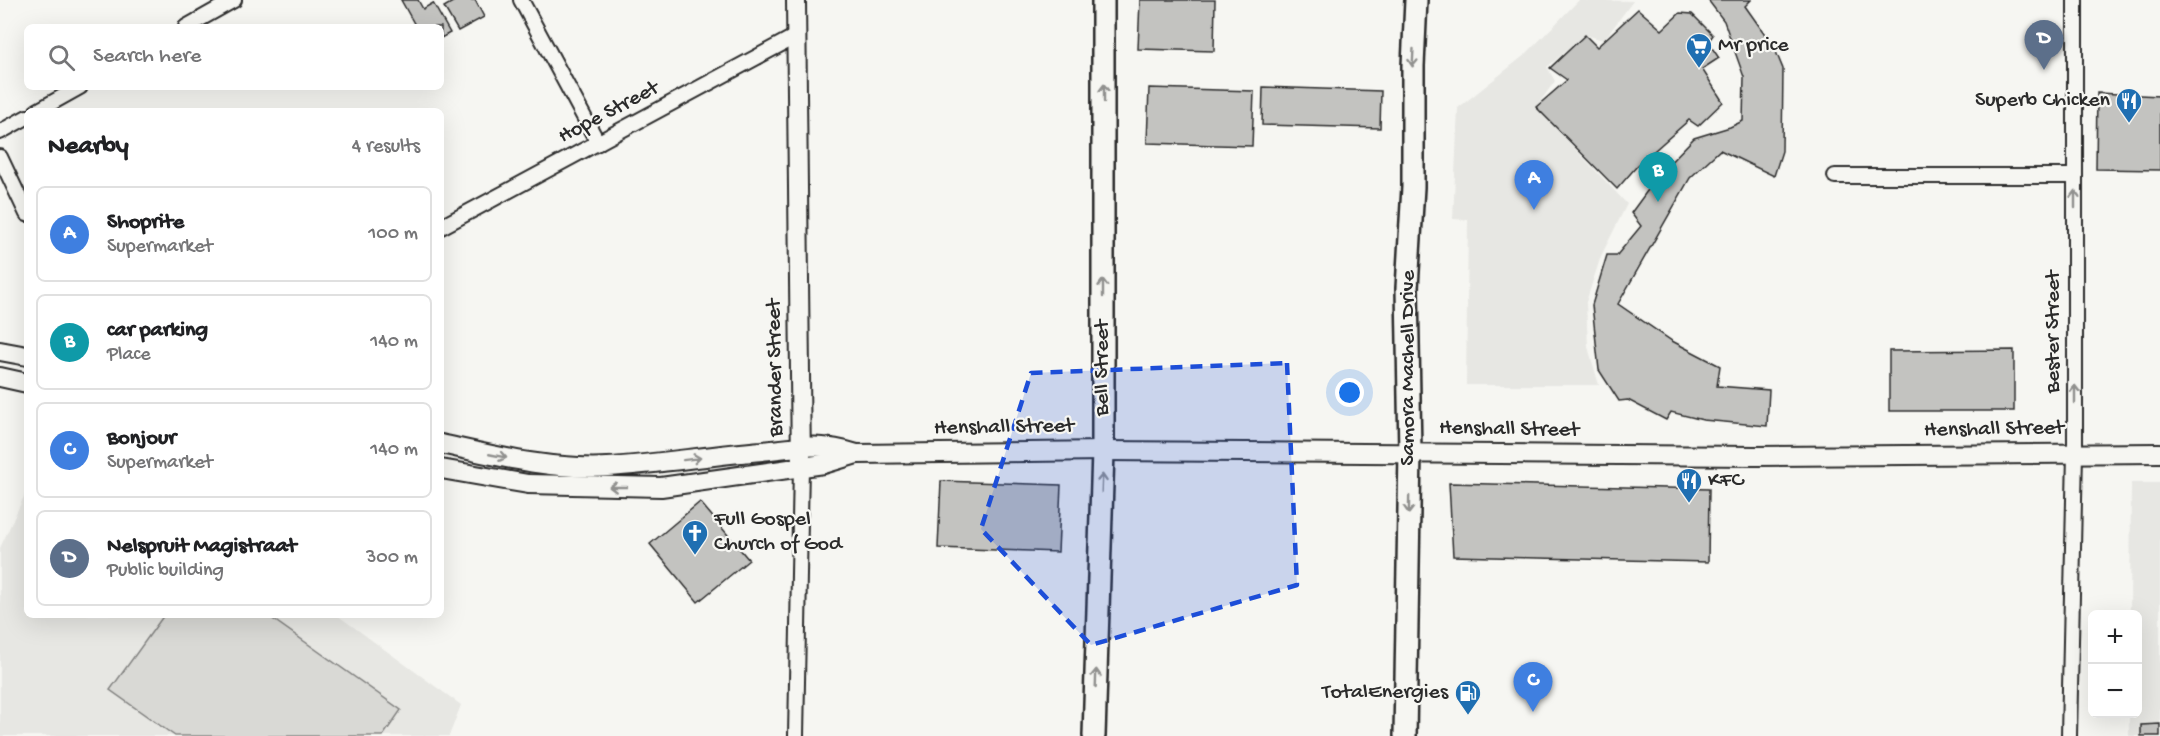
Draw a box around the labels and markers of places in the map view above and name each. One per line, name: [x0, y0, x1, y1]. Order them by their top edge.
pin: D: [2024, 20, 2064, 70]
supermarket icon: Mr price: [1684, 31, 1714, 69]
place label: Mr price: [1718, 33, 1789, 59]
restaurant icon: Superb Chicken: [2114, 86, 2144, 124]
place label: Superb Chicken: [1975, 88, 2111, 114]
pin: B: [1638, 152, 1678, 202]
pin: A: [1514, 160, 1553, 210]
restaurant icon: KFC: [1674, 466, 1704, 504]
place label: KFC: [1708, 468, 1745, 494]
place label: Full Gospel Church of God: [713, 507, 844, 558]
church icon: Full Gospel Church of God: [680, 518, 710, 556]
pin: C: [1514, 662, 1552, 712]
fuel station icon: TotalEnergies: [1453, 678, 1483, 716]
place label: TotalEnergies: [1320, 680, 1449, 706]

